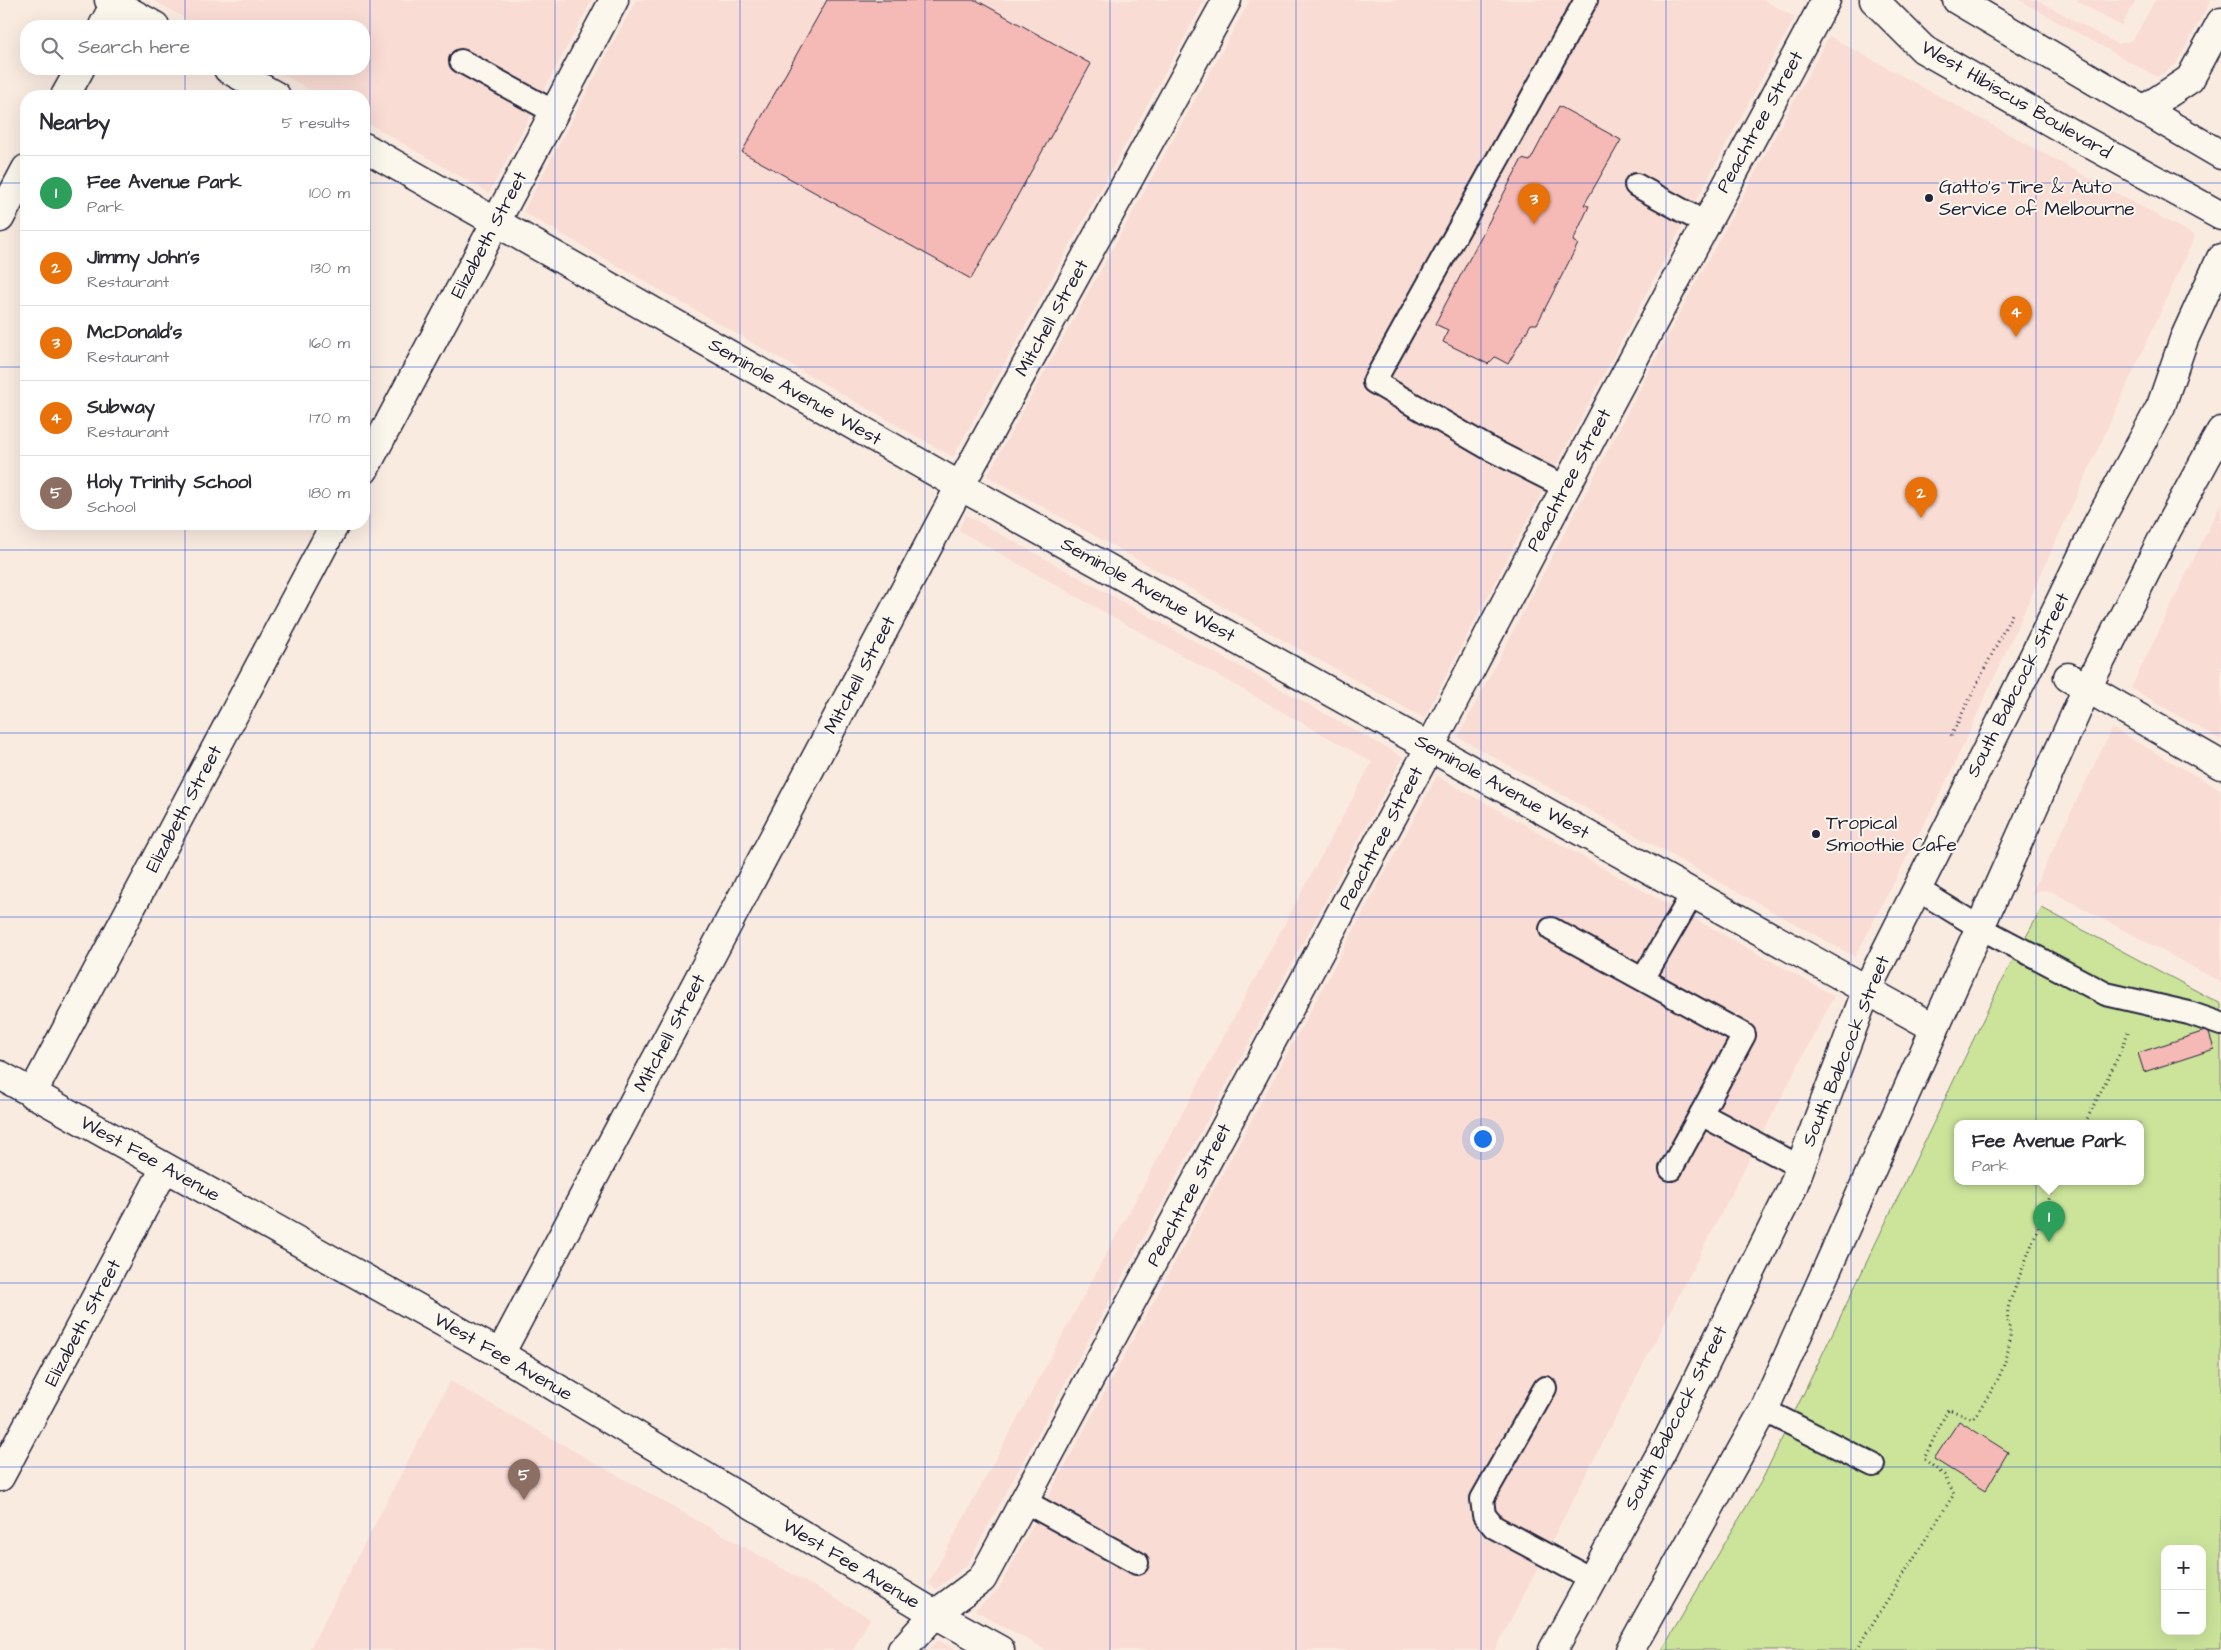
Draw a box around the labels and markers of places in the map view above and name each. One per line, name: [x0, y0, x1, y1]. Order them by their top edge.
place label: Gatto's Tire & Auto Service of Melbourne: [1939, 174, 2134, 223]
pin: 3: [1518, 183, 1550, 224]
marker: Gatto's Tire & Auto Service of Melbourne: [1923, 192, 1935, 204]
pin: 4: [2000, 296, 2032, 337]
pin: 2: [1905, 477, 1937, 518]
place label: Tropical Smoothie Cafe: [1826, 810, 1957, 859]
marker: Tropical Smoothie Cafe: [1810, 828, 1822, 840]
pin: 1: [2033, 1201, 2065, 1242]
pin: 5: [508, 1459, 540, 1500]

